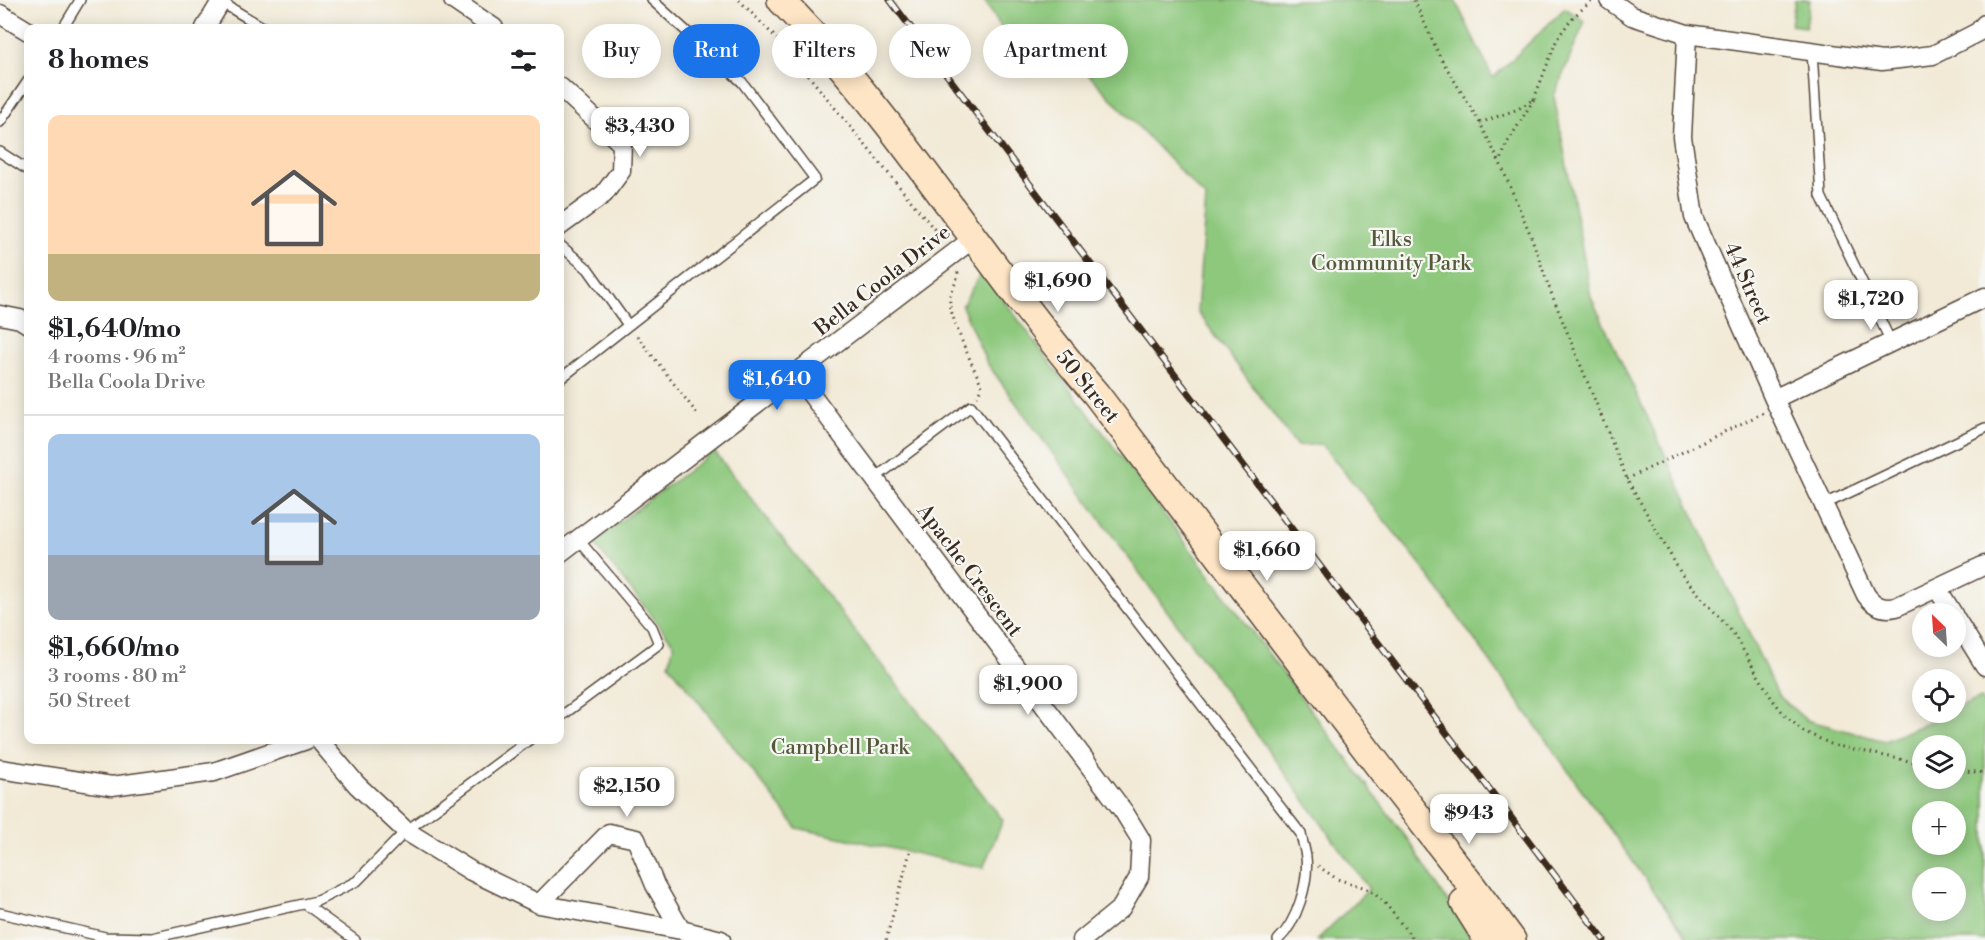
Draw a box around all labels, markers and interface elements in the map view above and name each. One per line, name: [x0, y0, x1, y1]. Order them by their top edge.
chip: Buy: [582, 24, 661, 78]
chip: Rent: [673, 24, 760, 78]
chip: Filters: [772, 24, 877, 78]
chip: New: [889, 24, 971, 78]
chip: Apartment: [983, 24, 1128, 78]
text: 8 homes: [48, 44, 149, 76]
icon: filters: [507, 44, 540, 77]
pin: $3,430: [591, 107, 689, 158]
text: $3,430: [605, 114, 675, 139]
icon: home: [240, 154, 348, 262]
street label: Bella Coola Drive: [809, 220, 956, 343]
park label: Elks Community Park: [1311, 227, 1472, 277]
street label: 44 Street: [1718, 238, 1777, 329]
pin: $1,690: [1009, 262, 1107, 313]
text: $1,690: [1024, 269, 1092, 294]
pin: $1,720: [1822, 280, 1920, 331]
text: $1,720: [1838, 287, 1904, 312]
text: $1,640/mo: [48, 313, 181, 345]
text: 4 rooms · 96 m²: [48, 345, 186, 370]
street label: 50 Street: [1050, 345, 1125, 429]
pin: $1,640: [728, 360, 826, 411]
text: $1,640: [743, 367, 811, 392]
text: Bella Coola Drive: [48, 370, 206, 395]
icon: home: [240, 473, 348, 581]
street label: Apache Crescent: [910, 498, 1028, 643]
pin: $1,660: [1218, 531, 1316, 582]
text: $1,660: [1233, 538, 1301, 563]
north arrow: [1912, 603, 1966, 657]
map controls: [1912, 603, 1966, 921]
text: $1,660/mo: [48, 632, 180, 664]
text: 3 rooms · 80 m²: [48, 664, 186, 689]
pin: $1,900: [979, 665, 1077, 716]
button: locate: [1912, 669, 1966, 723]
text: $1,900: [993, 672, 1063, 697]
text: 50 Street: [48, 689, 131, 714]
park label: Campbell Park: [771, 735, 910, 761]
button: layers: [1912, 735, 1966, 789]
pin: $2,150: [578, 767, 676, 818]
text: $2,150: [593, 774, 661, 799]
pin: $943: [1433, 794, 1505, 845]
text: $943: [1444, 801, 1494, 826]
button: +: [1912, 801, 1966, 855]
button: −: [1912, 867, 1966, 921]

